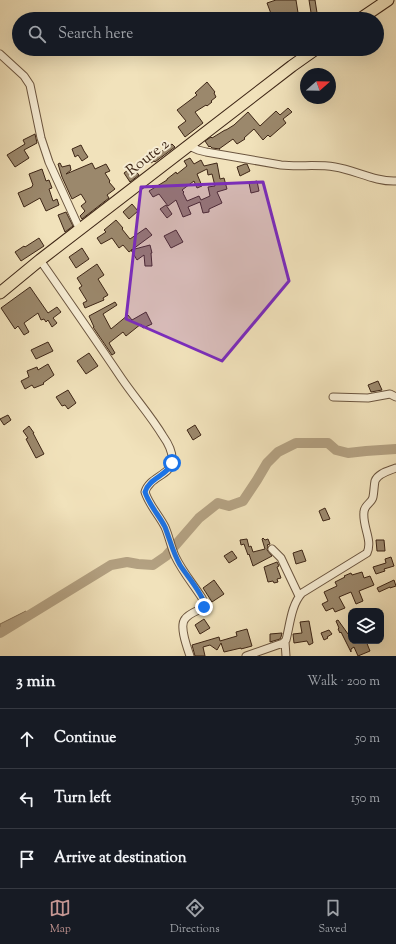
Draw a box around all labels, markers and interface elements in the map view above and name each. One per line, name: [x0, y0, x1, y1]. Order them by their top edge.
search box: [12, 12, 384, 56]
icon: search: [26, 23, 48, 45]
text: Search here: [58, 24, 133, 45]
north arrow: [300, 68, 336, 104]
street label: Route 2: [122, 134, 174, 182]
route start: [163, 454, 181, 472]
route end: [195, 598, 213, 616]
map controls: [348, 608, 384, 644]
button: layers: [348, 608, 384, 644]
text: 3 min: [16, 670, 55, 694]
text: Walk · 200 m: [307, 673, 380, 691]
icon: ahead: [16, 728, 38, 750]
text: Continue: [54, 728, 116, 749]
text: 50 m: [355, 730, 380, 748]
icon: left: [16, 788, 38, 810]
text: Turn left: [54, 788, 111, 809]
text: 150 m: [351, 790, 380, 808]
icon: arrive: [16, 848, 38, 870]
text: Arrive at destination: [54, 848, 187, 869]
tab: Map: [49, 897, 71, 937]
tab: Directions: [170, 897, 220, 937]
tab: Saved: [318, 897, 347, 937]

